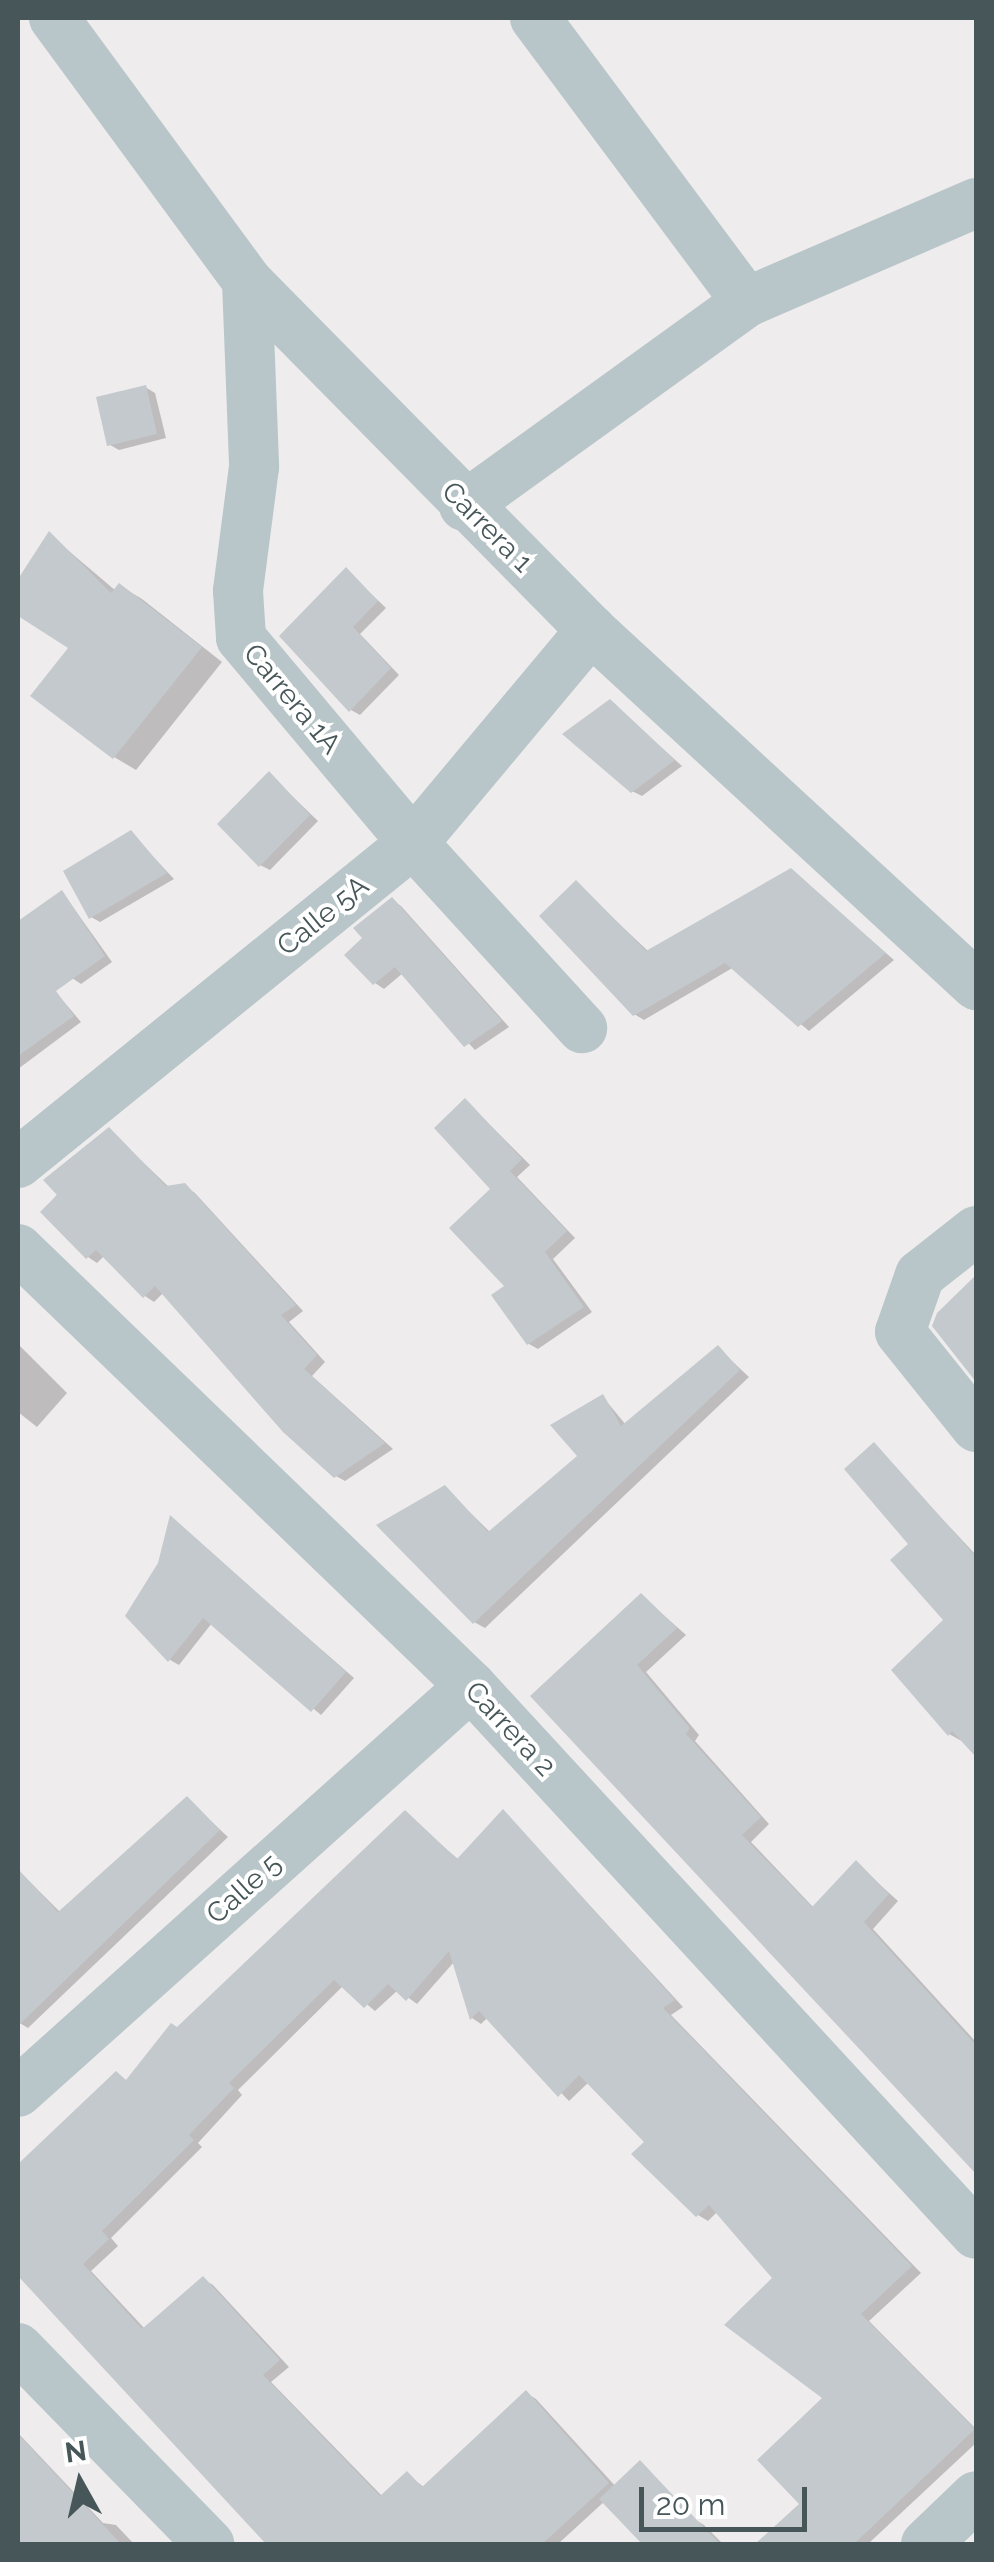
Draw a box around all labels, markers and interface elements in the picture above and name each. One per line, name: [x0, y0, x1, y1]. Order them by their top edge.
street label: Carrera 1: [435, 475, 539, 579]
street label: Carrera 1A: [236, 637, 348, 761]
street label: Calle 5A: [271, 869, 375, 963]
street label: Carrera 2: [458, 1675, 562, 1783]
street label: Calle 5: [200, 1847, 288, 1931]
north arrow: [30, 2432, 130, 2532]
text: N: [63, 2434, 89, 2470]
scale bar: [644, 2467, 812, 2529]
text: 20 m: [656, 2487, 725, 2522]

